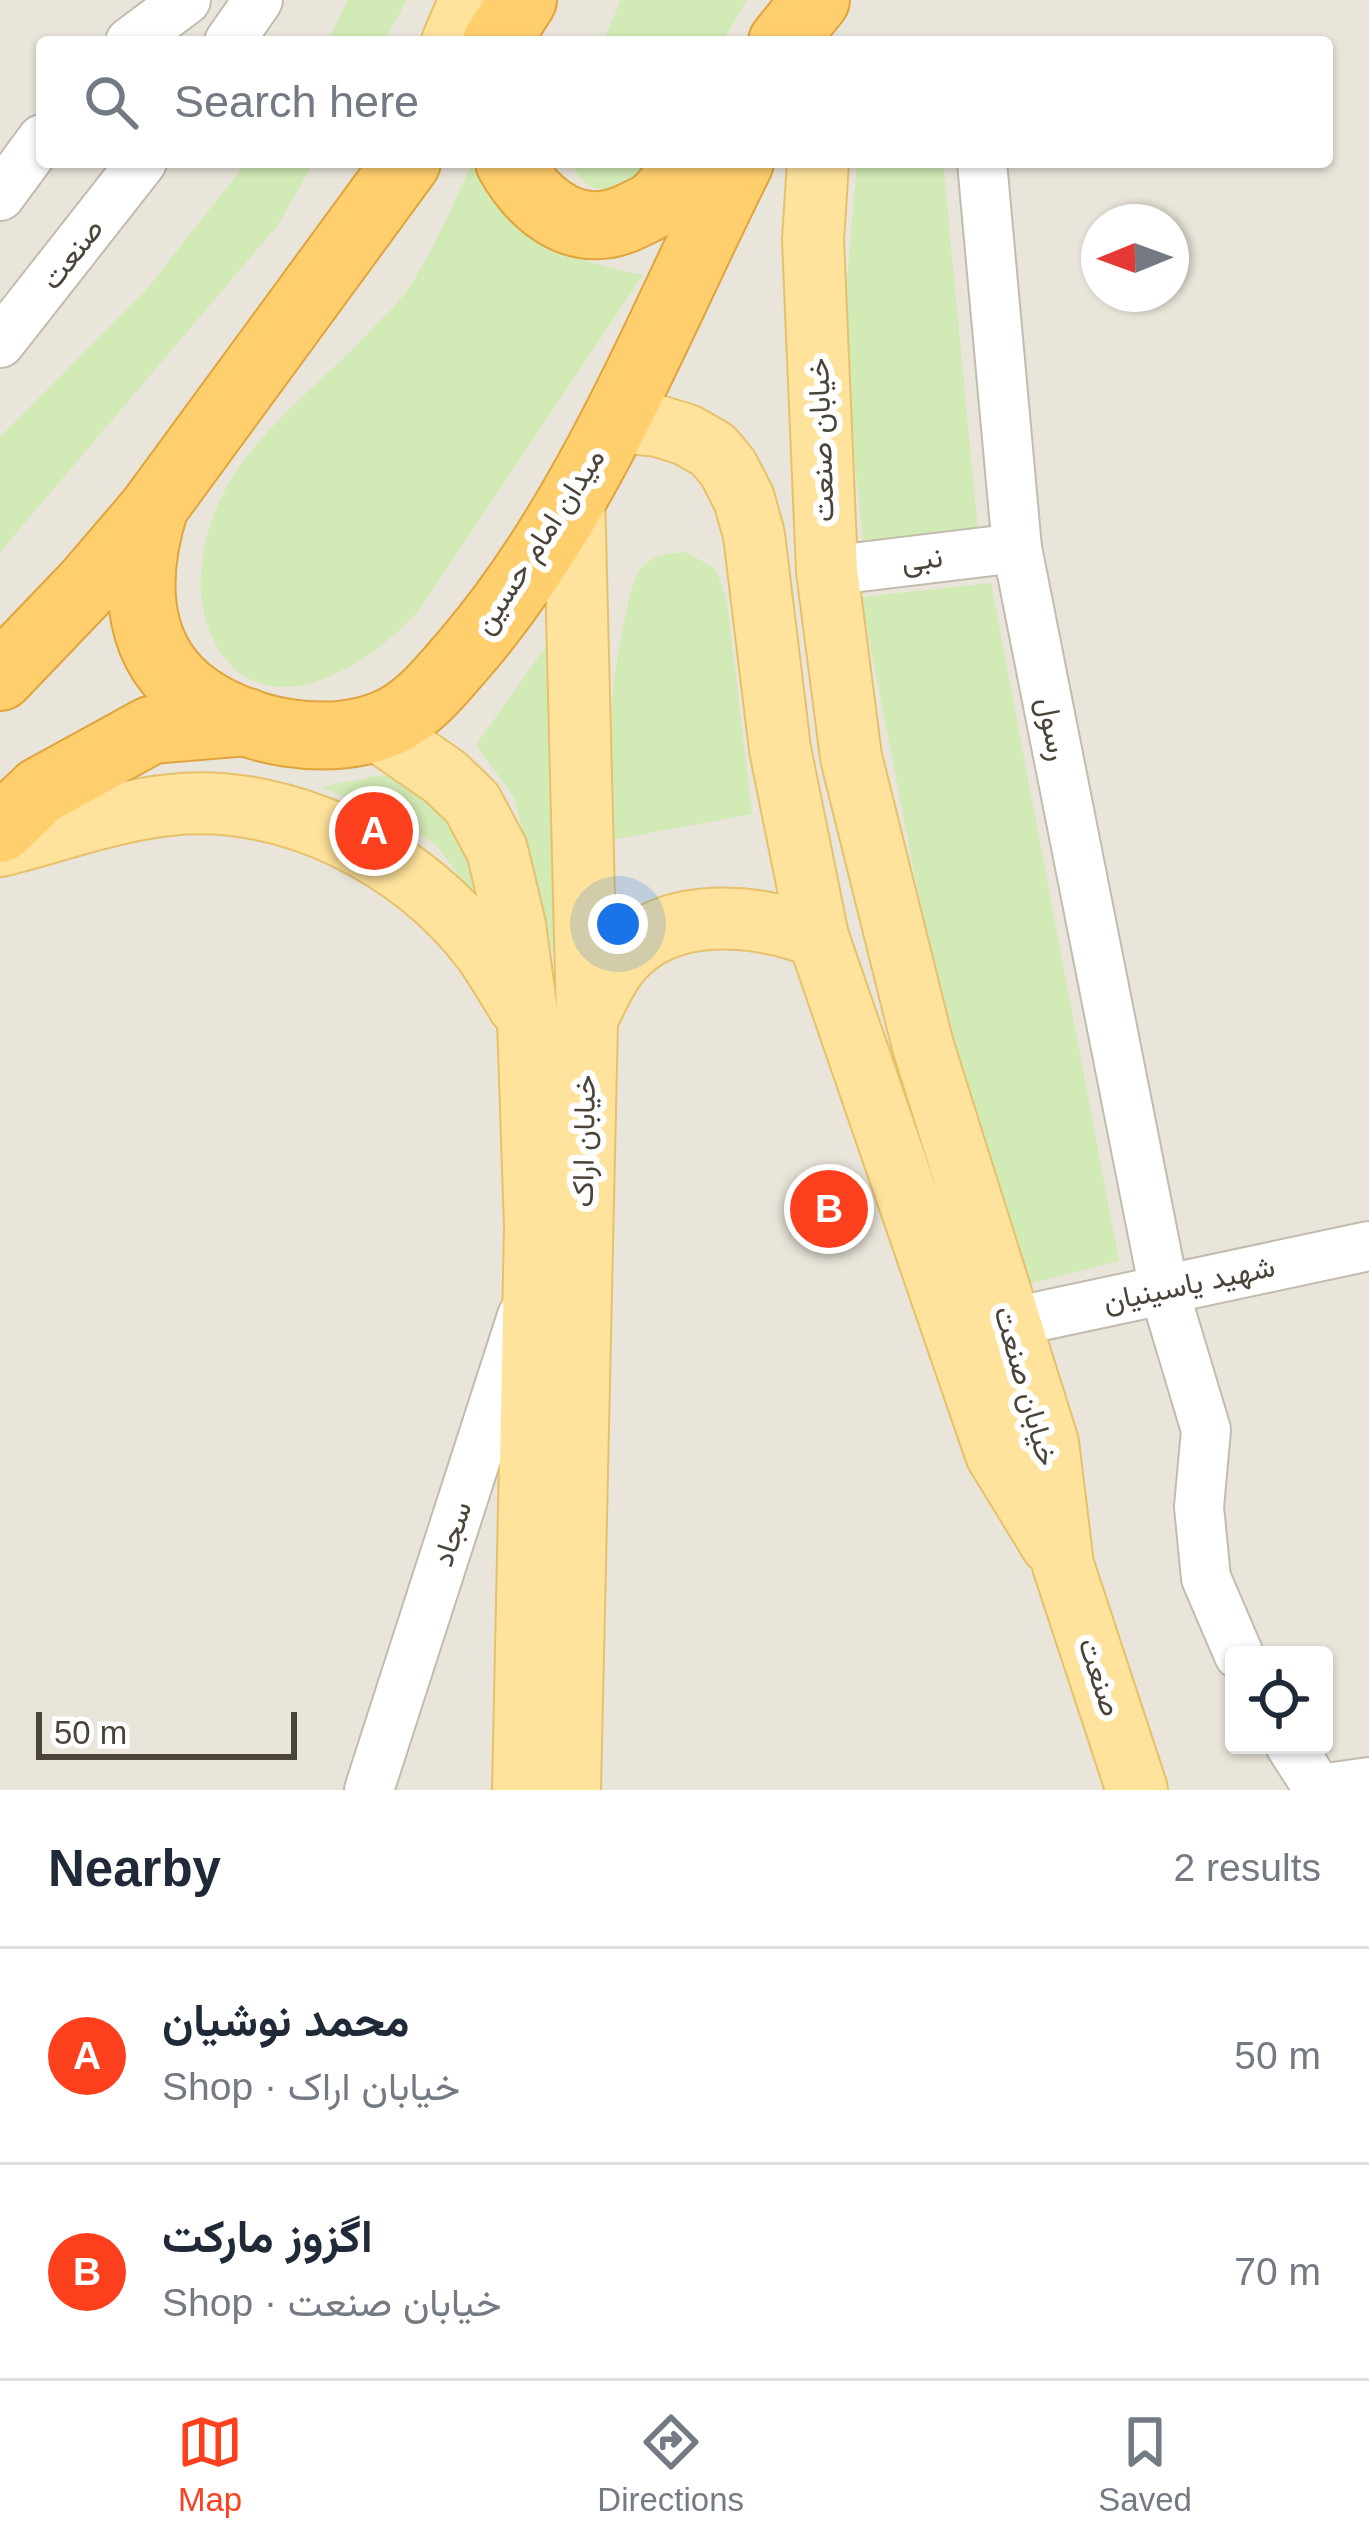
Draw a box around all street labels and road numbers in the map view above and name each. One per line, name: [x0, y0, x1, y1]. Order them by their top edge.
street label: صنعت: [34, 212, 109, 295]
street label: خیابان صنعت: [801, 357, 841, 523]
street label: میدان امام حسین: [466, 442, 613, 641]
street label: نبی: [899, 540, 945, 579]
street label: رسول: [1029, 694, 1076, 764]
street label: خیابان اراک: [566, 1074, 603, 1208]
street label: شهید یاسینیان: [1100, 1249, 1278, 1320]
street label: خیابان صنعت: [987, 1302, 1065, 1470]
street label: سجاد: [426, 1497, 478, 1571]
street label: صنعت: [1072, 1634, 1129, 1720]

